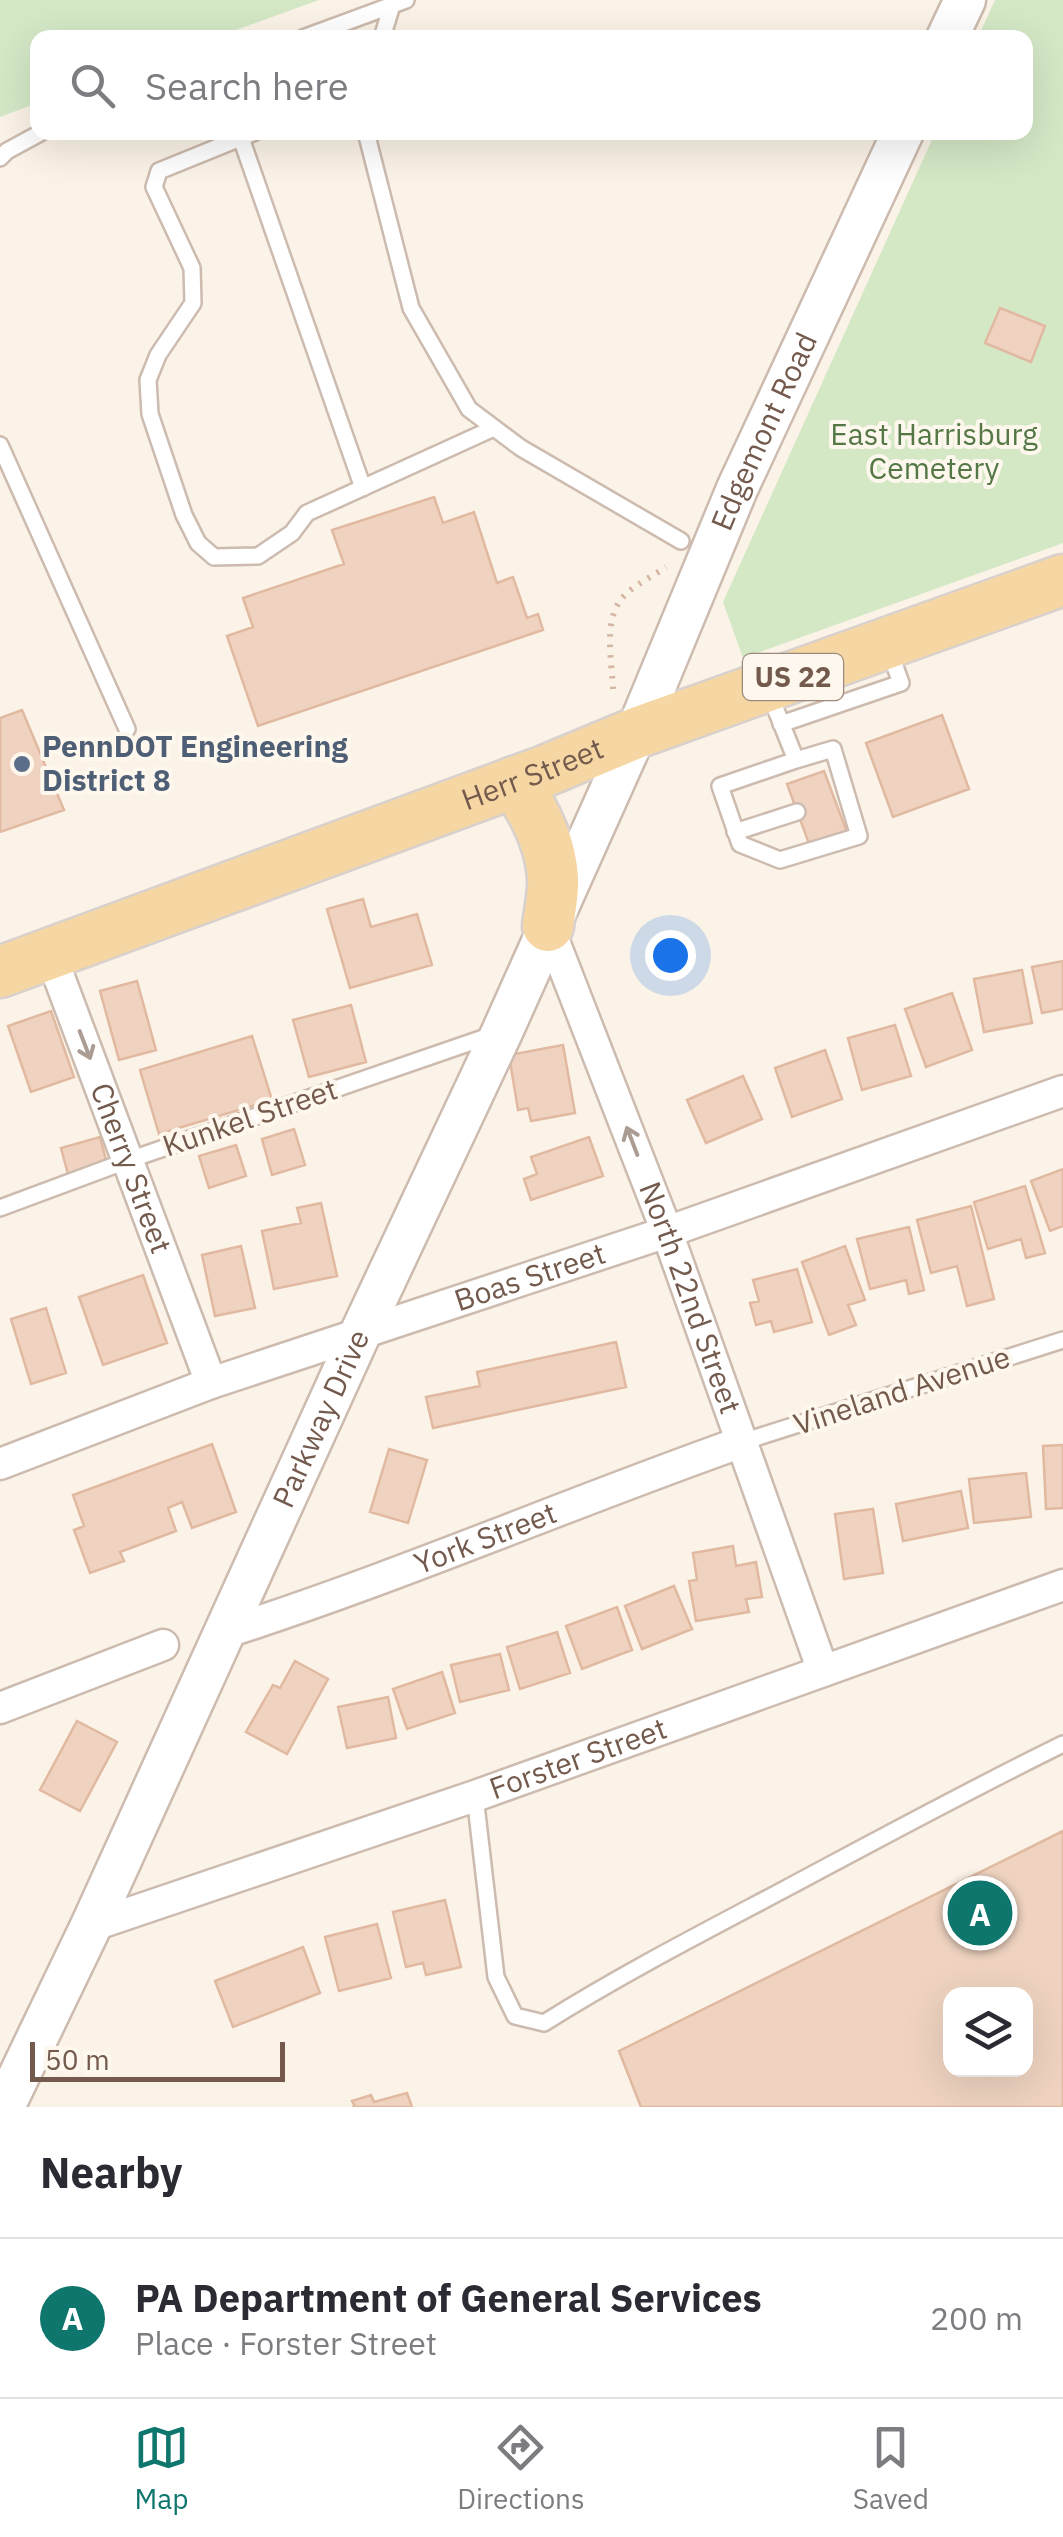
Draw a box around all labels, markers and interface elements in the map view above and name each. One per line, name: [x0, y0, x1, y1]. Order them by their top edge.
search box: [30, 30, 1033, 140]
icon: search: [65, 58, 120, 113]
text: Search here: [145, 61, 349, 110]
street label: Edgemont Road: [701, 326, 825, 536]
park label: East Harrisburg Cemetery: [830, 414, 1038, 487]
road number: US 22: [743, 654, 843, 700]
place label: PennDOT Engineering District 8: [42, 726, 348, 799]
street label: Herr Street: [456, 728, 609, 818]
marker: PennDOT Engineering District 8: [11, 753, 33, 775]
your location: [645, 930, 696, 981]
one-way arrow: [77, 1028, 95, 1059]
street label: Kunkel Street: [157, 1068, 342, 1165]
street label: Cherry Street: [82, 1077, 182, 1258]
one-way arrow: [622, 1126, 640, 1157]
street label: North 22nd Street: [631, 1176, 751, 1419]
street label: Boas Street: [449, 1233, 610, 1319]
street label: Parkway Drive: [263, 1323, 377, 1513]
street label: Vineland Avenue: [788, 1336, 1015, 1443]
street label: York Street: [408, 1492, 562, 1582]
street label: Forster Street: [484, 1708, 672, 1807]
pin: A: [948, 1876, 1012, 1950]
map controls: [943, 1987, 1033, 2077]
button: layers: [943, 1987, 1033, 2077]
scale bar: [30, 2037, 285, 2082]
text: 50 m: [45, 2041, 110, 2078]
text: Nearby: [40, 2145, 182, 2200]
text: PA Department of General Services: [135, 2273, 762, 2322]
text: A: [62, 2297, 83, 2339]
text: 200 m: [930, 2297, 1023, 2339]
text: Place · Forster Street: [135, 2322, 437, 2364]
tab: Map: [134, 2420, 189, 2517]
tab: Directions: [457, 2420, 585, 2517]
tab: Saved: [853, 2420, 929, 2517]

